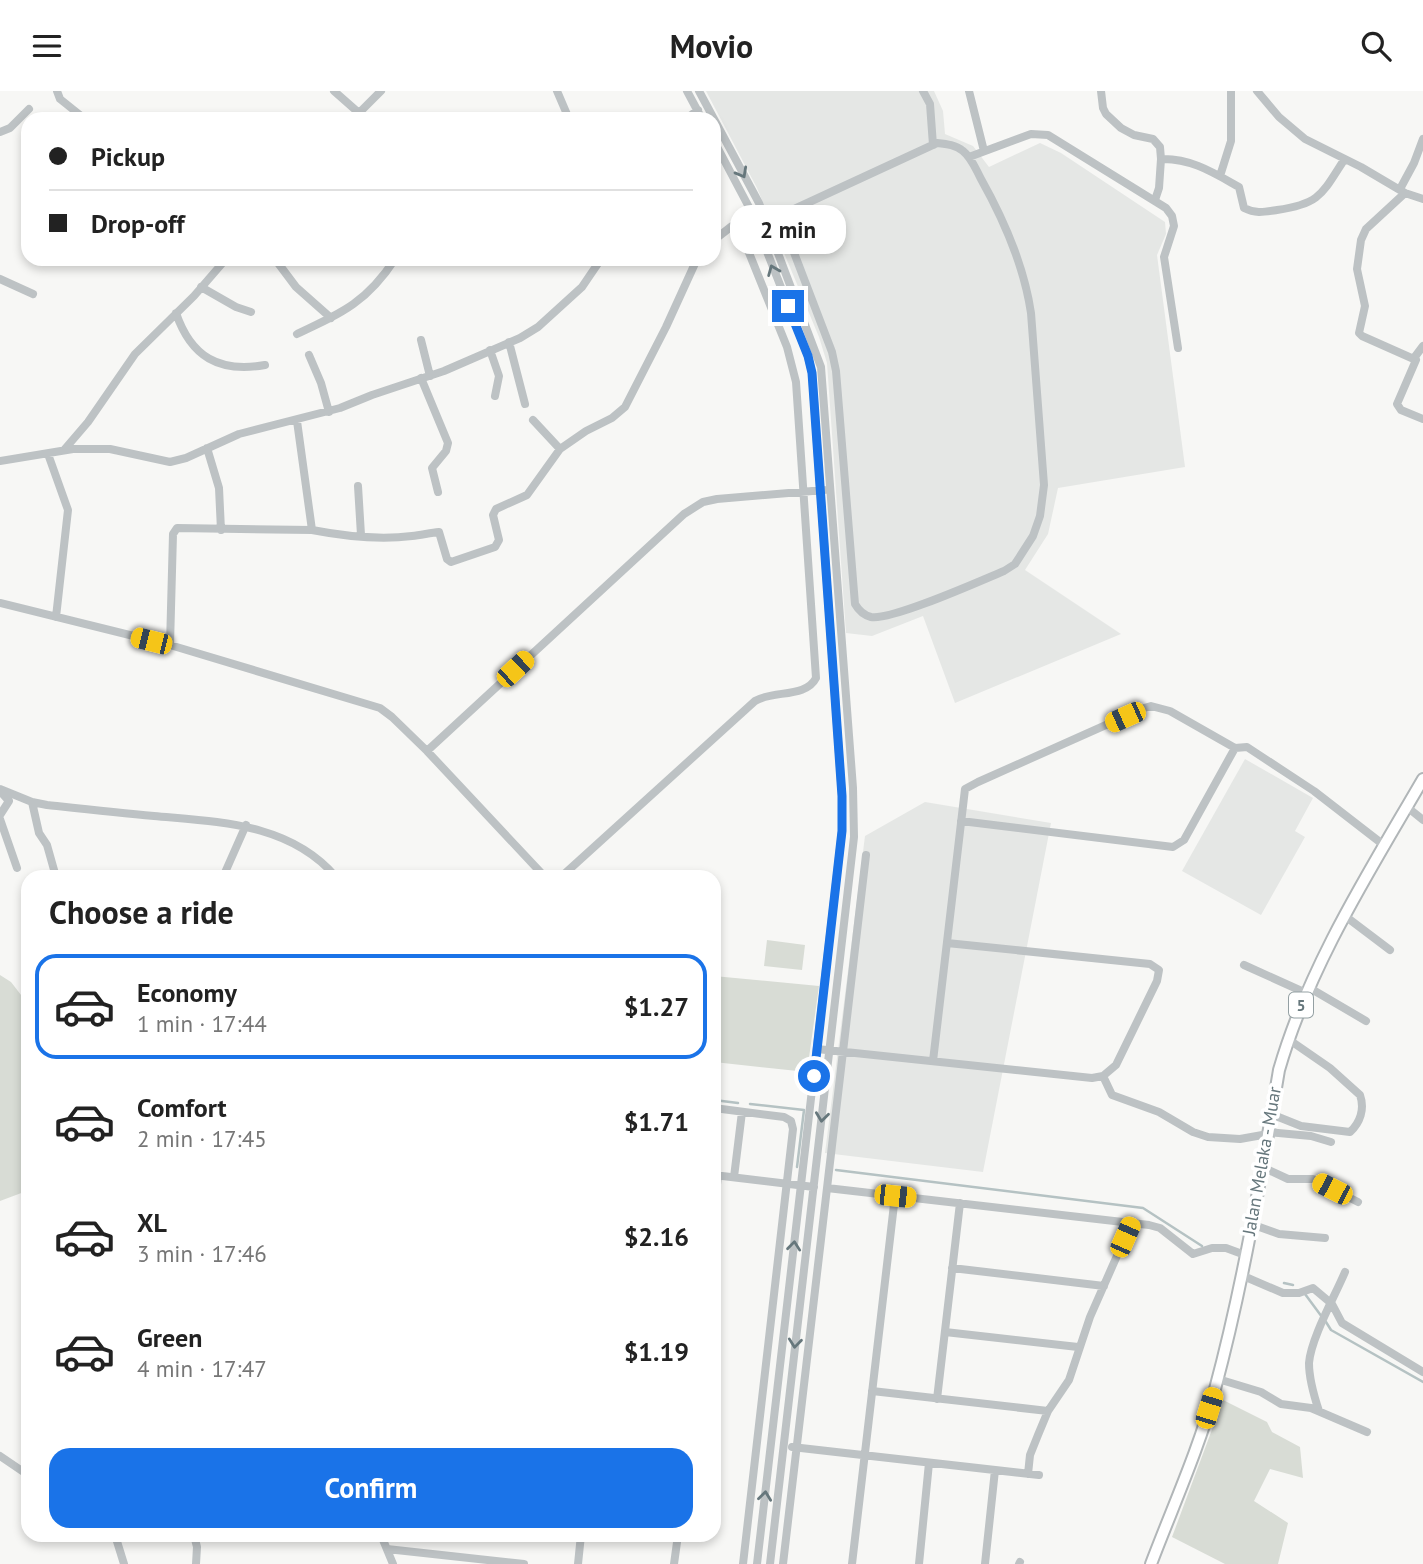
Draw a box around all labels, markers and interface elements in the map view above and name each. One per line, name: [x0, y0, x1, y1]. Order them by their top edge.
text: Movio: [670, 25, 753, 67]
icon: menu: [28, 27, 66, 65]
icon: search: [1357, 27, 1395, 65]
text: Pickup: [91, 140, 165, 173]
one-way arrow: [734, 166, 747, 178]
callout: 2 min: [730, 205, 846, 253]
text: Drop-off: [91, 207, 185, 240]
text: 2 min: [760, 215, 816, 244]
one-way arrow: [768, 265, 782, 277]
route end: [772, 290, 804, 322]
car: [129, 626, 174, 656]
car: [493, 647, 538, 691]
car: [1102, 699, 1149, 735]
text: Choose a ride: [49, 891, 234, 933]
icon: car: [53, 975, 116, 1038]
text: Economy: [137, 976, 237, 1009]
text: $1.27: [624, 990, 689, 1023]
road number: 5: [1289, 993, 1313, 1017]
text: 1 min · 17:44: [137, 1009, 267, 1038]
route start: [798, 1060, 830, 1092]
street label: Jalan Melaka - Muar: [1237, 1085, 1286, 1238]
icon: car: [53, 1090, 116, 1153]
text: Comfort: [137, 1091, 227, 1124]
text: $1.71: [624, 1105, 689, 1138]
one-way arrow: [814, 1111, 829, 1123]
text: 2 min · 17:45: [137, 1124, 267, 1153]
car: [1309, 1170, 1356, 1208]
car: [874, 1183, 917, 1209]
icon: car: [53, 1205, 116, 1268]
text: XL: [137, 1206, 167, 1239]
car: [1107, 1214, 1144, 1260]
text: $2.16: [624, 1220, 689, 1253]
text: 3 min · 17:46: [137, 1239, 267, 1268]
one-way arrow: [786, 1240, 801, 1251]
icon: car: [53, 1320, 116, 1383]
text: Green: [137, 1321, 202, 1354]
text: $1.19: [624, 1335, 689, 1368]
one-way arrow: [788, 1337, 803, 1349]
text: 4 min · 17:47: [137, 1354, 267, 1383]
car: [1193, 1385, 1226, 1431]
button: Confirm: [49, 1448, 693, 1528]
one-way arrow: [758, 1490, 773, 1502]

